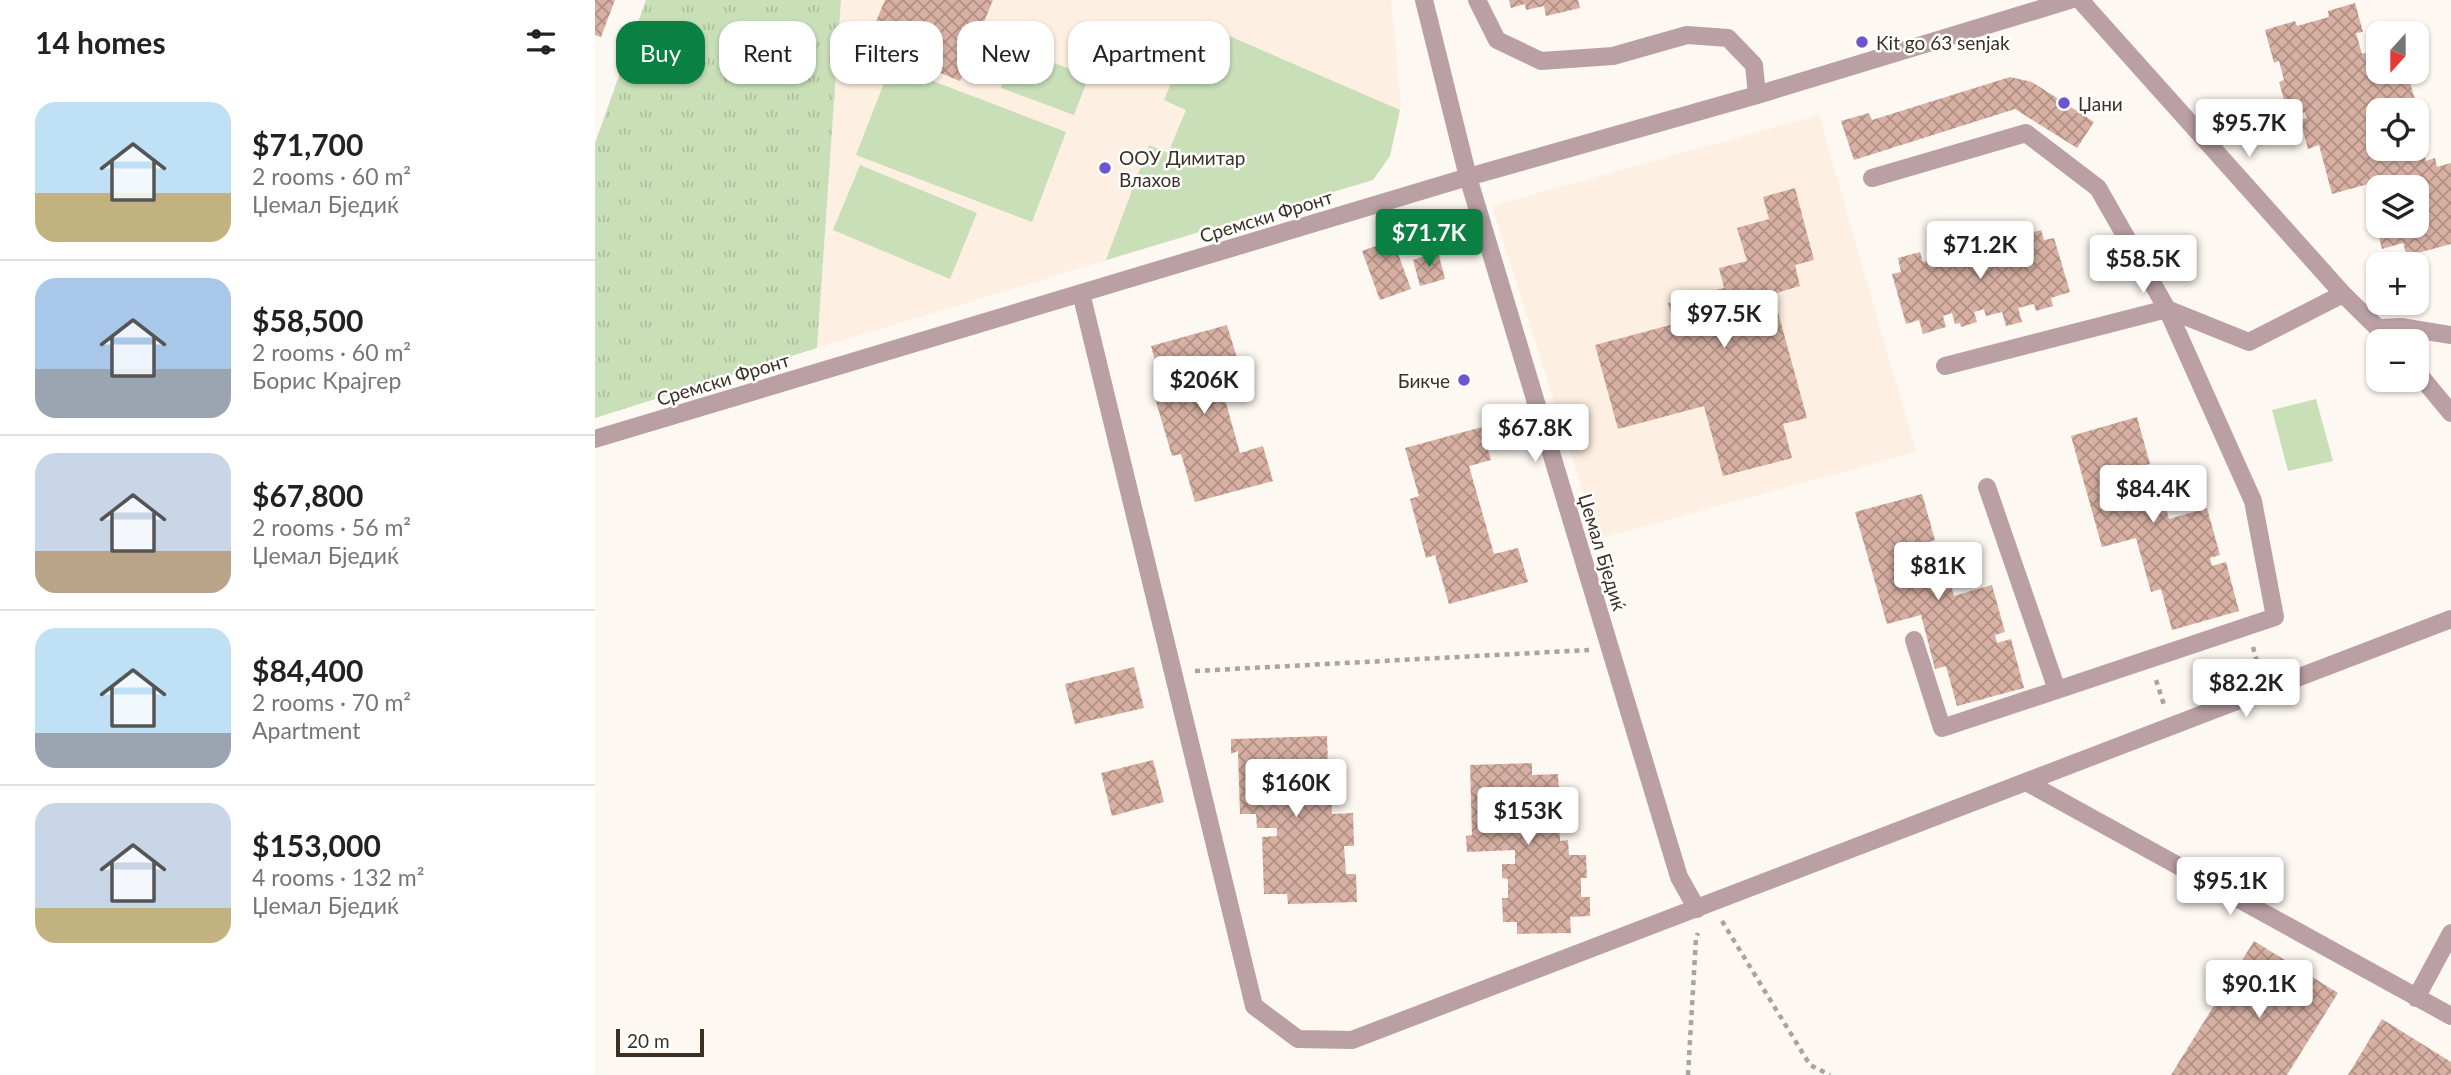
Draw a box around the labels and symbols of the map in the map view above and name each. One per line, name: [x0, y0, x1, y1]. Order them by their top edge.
north arrow: [2366, 21, 2429, 84]
place label: Kit go 63 senjak: [1876, 31, 2010, 54]
marker: Kit go 63 senjak: [1854, 34, 1870, 50]
place label: Џани: [2078, 92, 2123, 115]
marker: Џани: [2056, 95, 2072, 111]
pin: $95.7K: [2192, 100, 2306, 159]
place label: ООУ Димитар Влахов: [1119, 146, 1245, 191]
marker: ООУ Димитар Влахов: [1097, 160, 1113, 176]
street label: Сремски Фронт: [1197, 185, 1336, 247]
pin: $71.7K: [1372, 210, 1486, 269]
pin: $71.2K: [1923, 222, 2037, 281]
pin: $58.5K: [2086, 236, 2200, 295]
pin: $97.5K: [1667, 290, 1781, 350]
street label: Сремски Фронт: [654, 348, 793, 410]
pin: $206K: [1155, 356, 1253, 416]
place label: Бикче: [1398, 369, 1450, 392]
marker: Бикче: [1456, 372, 1472, 388]
pin: $67.8K: [1478, 405, 1592, 464]
pin: $84.4K: [2096, 466, 2210, 525]
street label: Џемал Бједиќ: [1574, 491, 1632, 614]
pin: $81K: [1897, 542, 1979, 602]
pin: $82.2K: [2189, 660, 2303, 719]
pin: $160K: [1247, 760, 1345, 819]
pin: $153K: [1479, 788, 1577, 847]
pin: $95.1K: [2173, 858, 2287, 917]
pin: $90.1K: [2202, 960, 2316, 1020]
scale bar: [616, 1026, 703, 1058]

